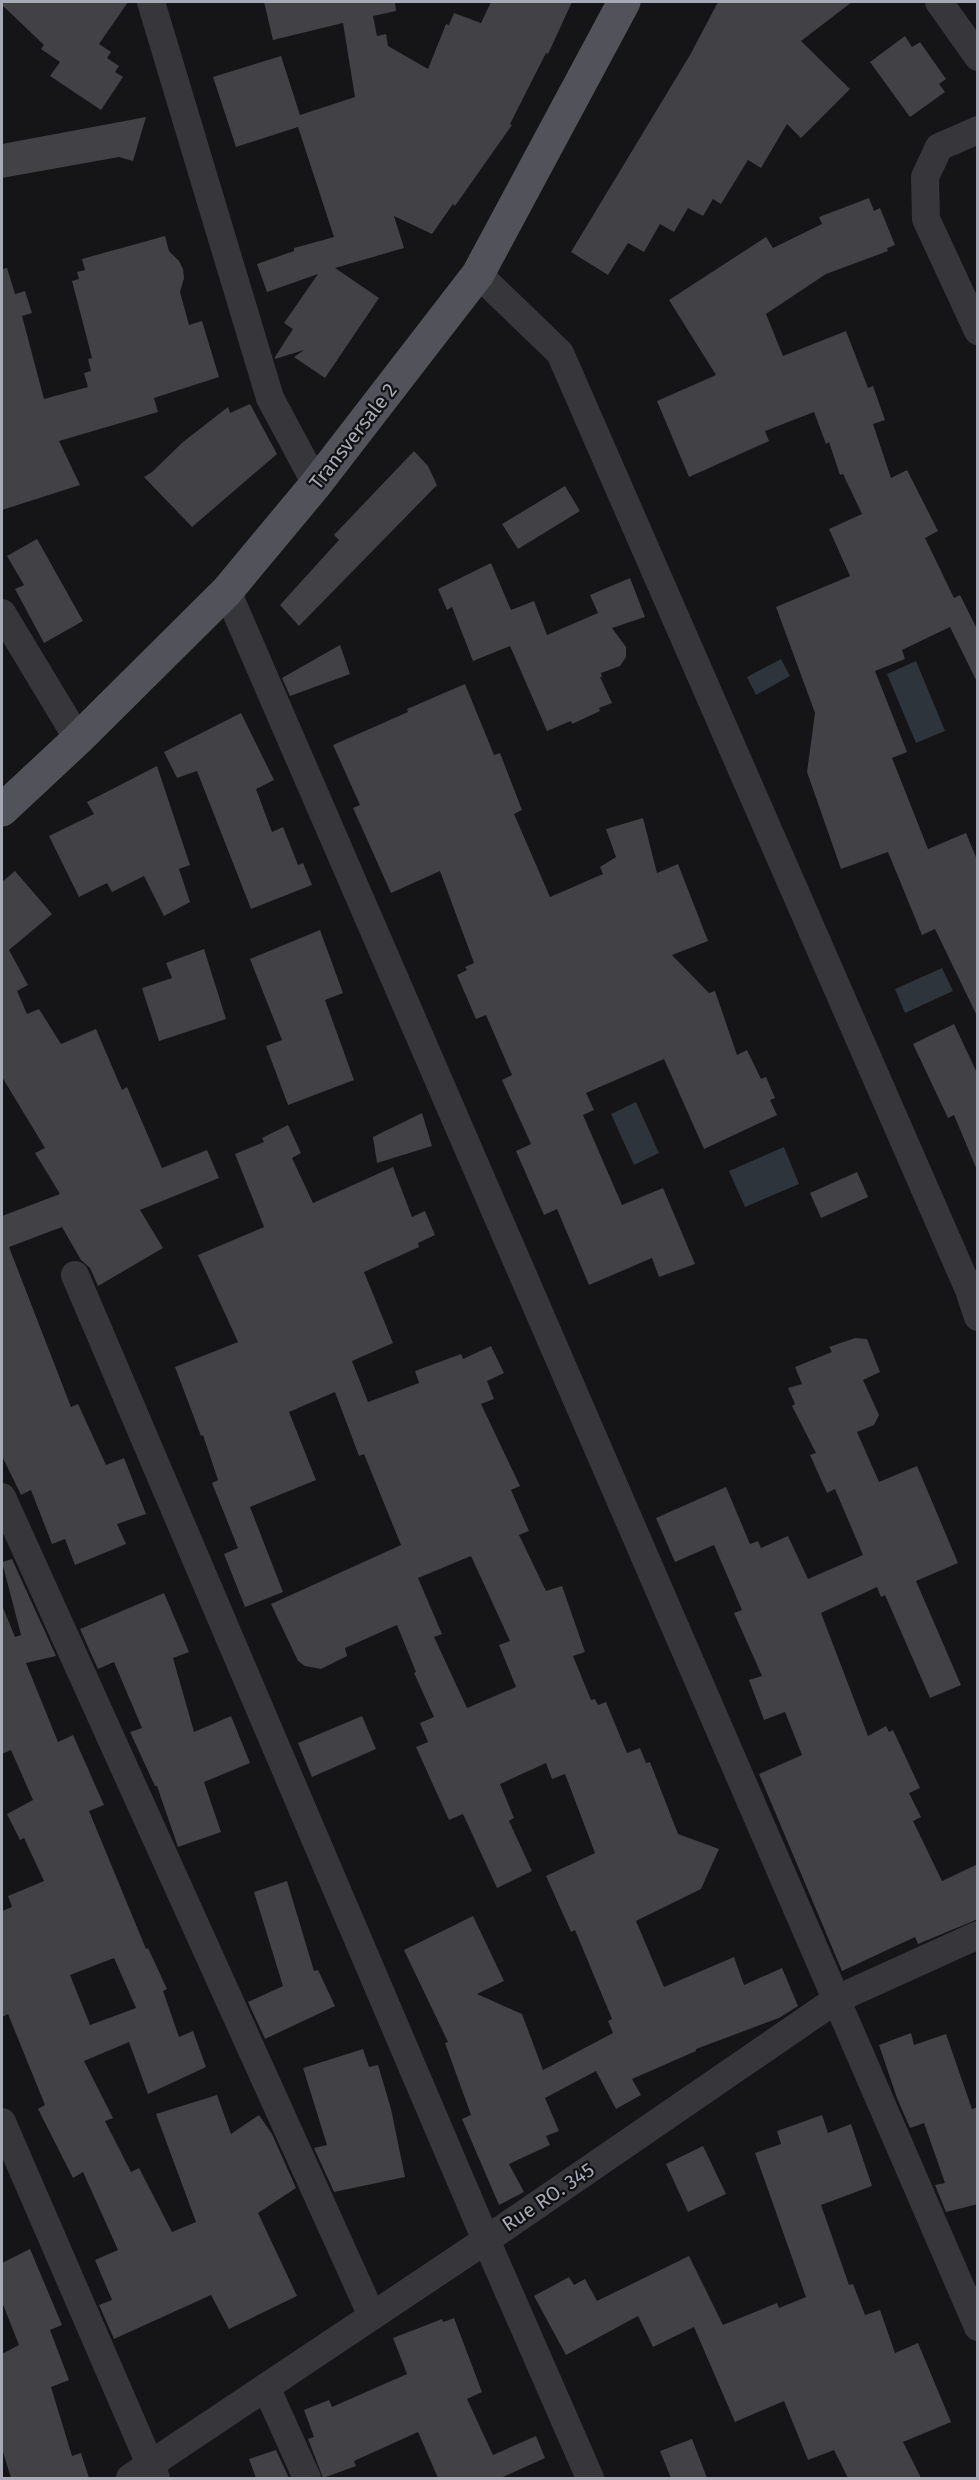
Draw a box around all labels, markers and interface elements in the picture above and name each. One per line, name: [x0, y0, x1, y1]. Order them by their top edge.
street label: Transversale 2: [304, 378, 402, 494]
street label: Rue RO. 345: [497, 2157, 599, 2237]

